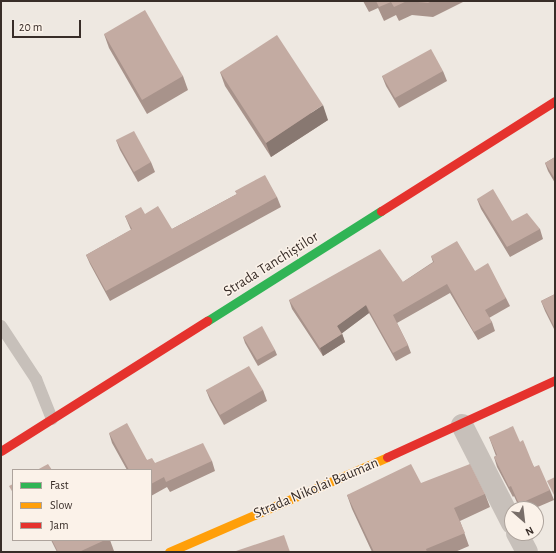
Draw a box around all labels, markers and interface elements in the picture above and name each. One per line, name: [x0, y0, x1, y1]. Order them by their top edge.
scale bar: [14, 12, 83, 38]
text: 20 m: [19, 21, 42, 33]
street label: Strada Tanchiștilor: [220, 228, 322, 300]
street label: Strada Nikolai Bauman: [251, 453, 381, 523]
legend: [12, 469, 152, 541]
text: Fast: [50, 479, 69, 491]
text: Slow: [50, 499, 72, 511]
north arrow: [504, 501, 544, 541]
text: Jam: [50, 519, 69, 531]
text: N: [523, 525, 535, 538]

